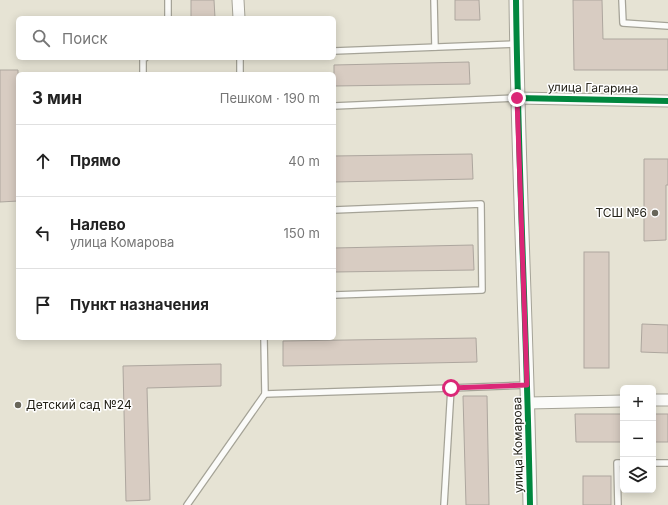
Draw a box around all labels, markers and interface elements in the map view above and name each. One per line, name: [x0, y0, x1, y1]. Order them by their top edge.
search box: [16, 16, 336, 60]
icon: search: [30, 27, 52, 49]
text: Поиск: [62, 29, 108, 48]
street label: улица Гагарина: [548, 79, 638, 96]
text: 3 мин: [32, 88, 82, 108]
route end: [508, 89, 526, 107]
text: Пешком · 190 m: [220, 90, 320, 106]
icon: ahead: [32, 150, 54, 172]
text: Прямо: [70, 151, 121, 170]
text: 40 m: [288, 153, 320, 169]
place label: ТСШ №6: [595, 205, 647, 220]
marker: ТСШ №6: [650, 208, 660, 218]
text: Налево: [70, 215, 126, 234]
icon: left: [32, 222, 54, 244]
text: 150 m: [284, 225, 320, 241]
text: улица Комарова: [70, 234, 174, 250]
icon: arrive: [32, 294, 54, 316]
text: Пункт назначения: [70, 295, 209, 314]
route start: [442, 379, 460, 397]
map controls: [620, 385, 656, 493]
button: +: [620, 385, 656, 421]
place label: Детский сад №24: [26, 397, 132, 412]
street label: улица Комарова: [509, 397, 526, 493]
marker: Детский сад №24: [13, 400, 23, 410]
button: −: [620, 421, 656, 457]
button: layers: [620, 457, 656, 493]

